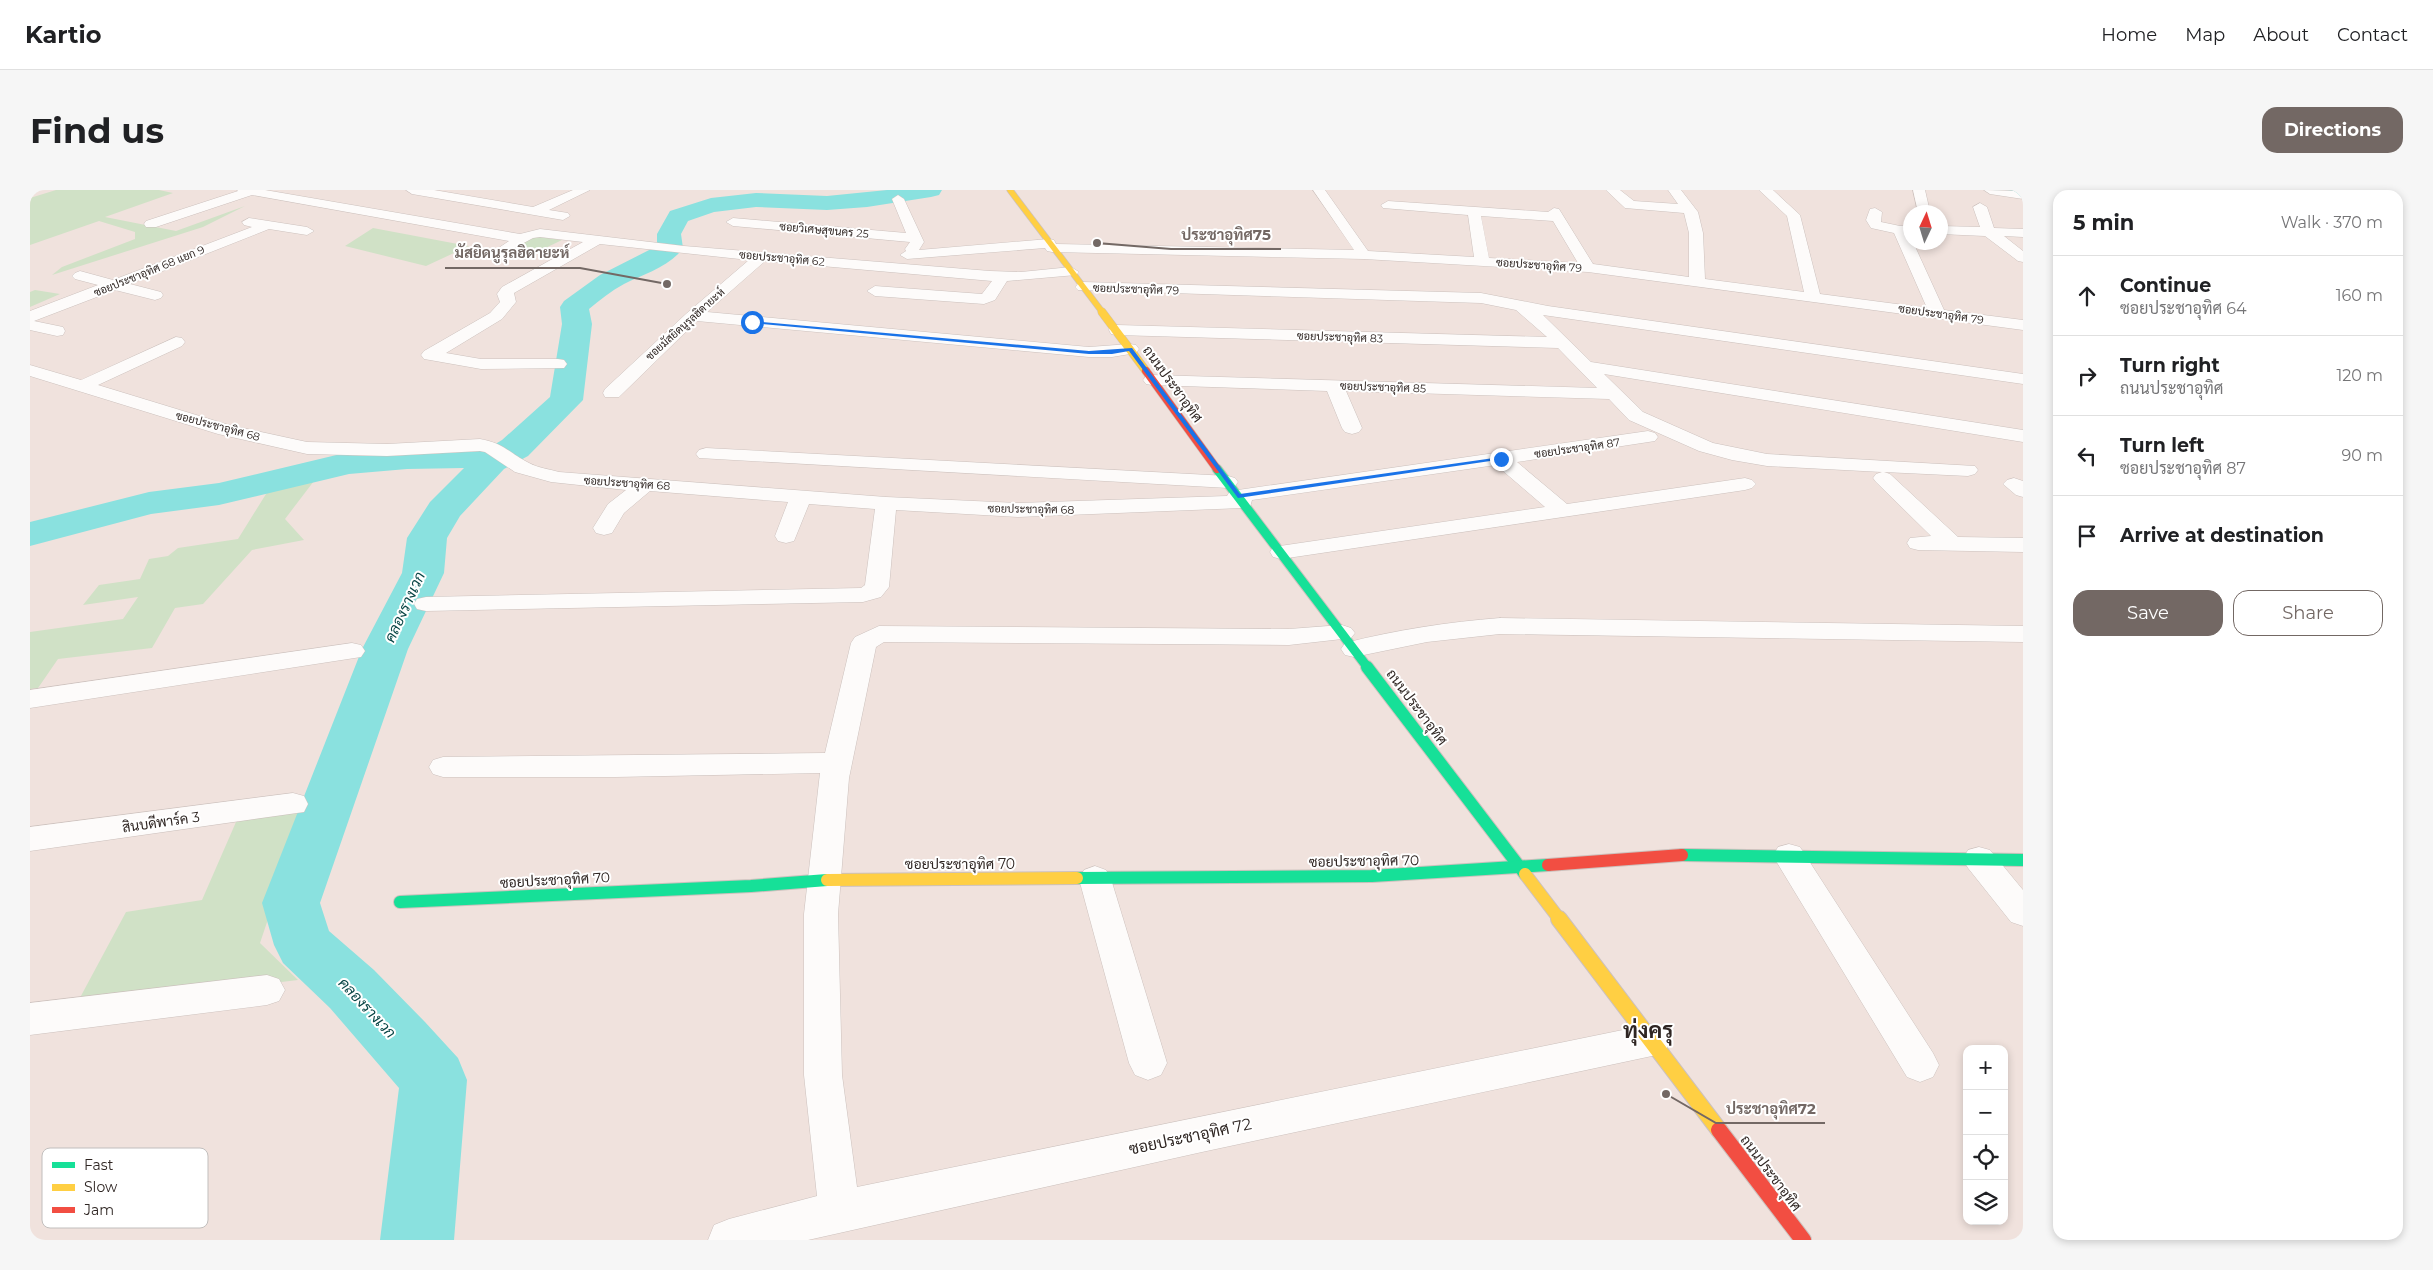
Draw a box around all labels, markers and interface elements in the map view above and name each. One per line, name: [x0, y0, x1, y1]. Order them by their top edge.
text: Kartio: [25, 20, 101, 49]
text: Home: [2101, 24, 2157, 46]
text: Map: [2185, 24, 2225, 46]
text: About: [2253, 24, 2309, 46]
text: Contact: [2337, 24, 2408, 46]
button: Directions: [2262, 107, 2403, 153]
text: Find us: [30, 109, 164, 152]
north arrow: [1903, 205, 1948, 250]
text: 5 min: [2073, 210, 2134, 235]
text: Walk · 370 m: [2281, 213, 2383, 232]
street label: ซอยวิเศษสุขนคร 25: [778, 219, 869, 243]
callout: ประชาอุทิศ75: [1171, 219, 1281, 249]
text: ประชาอุทิศ75: [1181, 225, 1271, 246]
callout: มัสยิดนูรุลฮิดายะห์: [445, 238, 580, 268]
street label: ซอยประชาอุทิศ 68 แยก 9: [92, 242, 207, 302]
text: มัสยิดนูรุลฮิดายะห์: [454, 243, 571, 264]
street label: ซอยประชาอุทิศ 62: [738, 247, 825, 271]
street label: ซอยประชาอุทิศ 79: [1495, 255, 1583, 277]
text: Continue: [2120, 274, 2211, 297]
street label: ซอยประชาอุทิศ 79: [1093, 280, 1180, 300]
icon: ahead: [2073, 282, 2101, 310]
street label: ซอยมัสยิดนูรุลฮิดายะห์: [642, 284, 729, 365]
text: 160 m: [2336, 286, 2383, 305]
text: ซอยประชาอุทิศ 64: [2120, 299, 2247, 318]
street label: ซอยประชาอุทิศ 79: [1897, 301, 1985, 329]
route start: [741, 311, 764, 334]
street label: ซอยประชาอุทิศ 83: [1297, 328, 1383, 348]
street label: ถนนประชาอุทิศ: [1138, 342, 1207, 426]
text: Turn right: [2120, 354, 2220, 377]
icon: right: [2073, 362, 2101, 390]
text: 120 m: [2336, 366, 2383, 385]
street label: ซอยประชาอุทิศ 85: [1340, 378, 1426, 398]
text: ถนนประชาอุทิศ: [2120, 379, 2223, 398]
street label: ซอยประชาอุทิศ 68: [174, 408, 262, 446]
text: Turn left: [2120, 434, 2205, 457]
street label: ซอยประชาอุทิศ 87: [1533, 435, 1621, 463]
icon: left: [2073, 442, 2101, 470]
text: 90 m: [2341, 446, 2383, 465]
route end: [1490, 448, 1513, 471]
text: ซอยประชาอุทิศ 87: [2120, 459, 2246, 478]
street label: ซอยประชาอุทิศ 68: [583, 473, 671, 495]
street label: ซอยประชาอุทิศ 68: [987, 501, 1075, 519]
icon: arrive: [2073, 522, 2101, 550]
text: Arrive at destination: [2120, 524, 2324, 547]
water label: คลองรางเวก: [380, 568, 429, 645]
button: Save: [2073, 590, 2223, 636]
button: Share: [2233, 590, 2383, 636]
street label: ถนนประชาอุทิศ: [1382, 665, 1451, 749]
street label: สินบดีพาร์ค 3: [121, 808, 201, 836]
street label: ซอยประชาอุทิศ 70: [1309, 851, 1419, 872]
street label: ซอยประชาอุทิศ 70: [905, 855, 1015, 874]
street label: ซอยประชาอุทิศ 70: [499, 868, 611, 893]
water label: คลองรางเวก: [335, 974, 400, 1042]
district label: ทุ่งครุ: [1623, 1017, 1673, 1046]
map controls: [1963, 1045, 2008, 1225]
button: +: [1963, 1045, 2008, 1090]
button: −: [1963, 1090, 2008, 1135]
callout: ประชาอุทิศ72: [1716, 1093, 1825, 1123]
text: ประชาอุทิศ72: [1726, 1099, 1816, 1120]
street label: ซอยประชาอุทิศ 72: [1127, 1114, 1254, 1161]
street label: ถนนประชาอุทิศ: [1736, 1131, 1805, 1215]
button: locate: [1963, 1135, 2008, 1180]
legend: [42, 1148, 208, 1228]
text: Fast: [84, 1156, 114, 1174]
text: Slow: [84, 1178, 118, 1196]
button: layers: [1963, 1180, 2008, 1225]
text: Jam: [83, 1201, 114, 1219]

